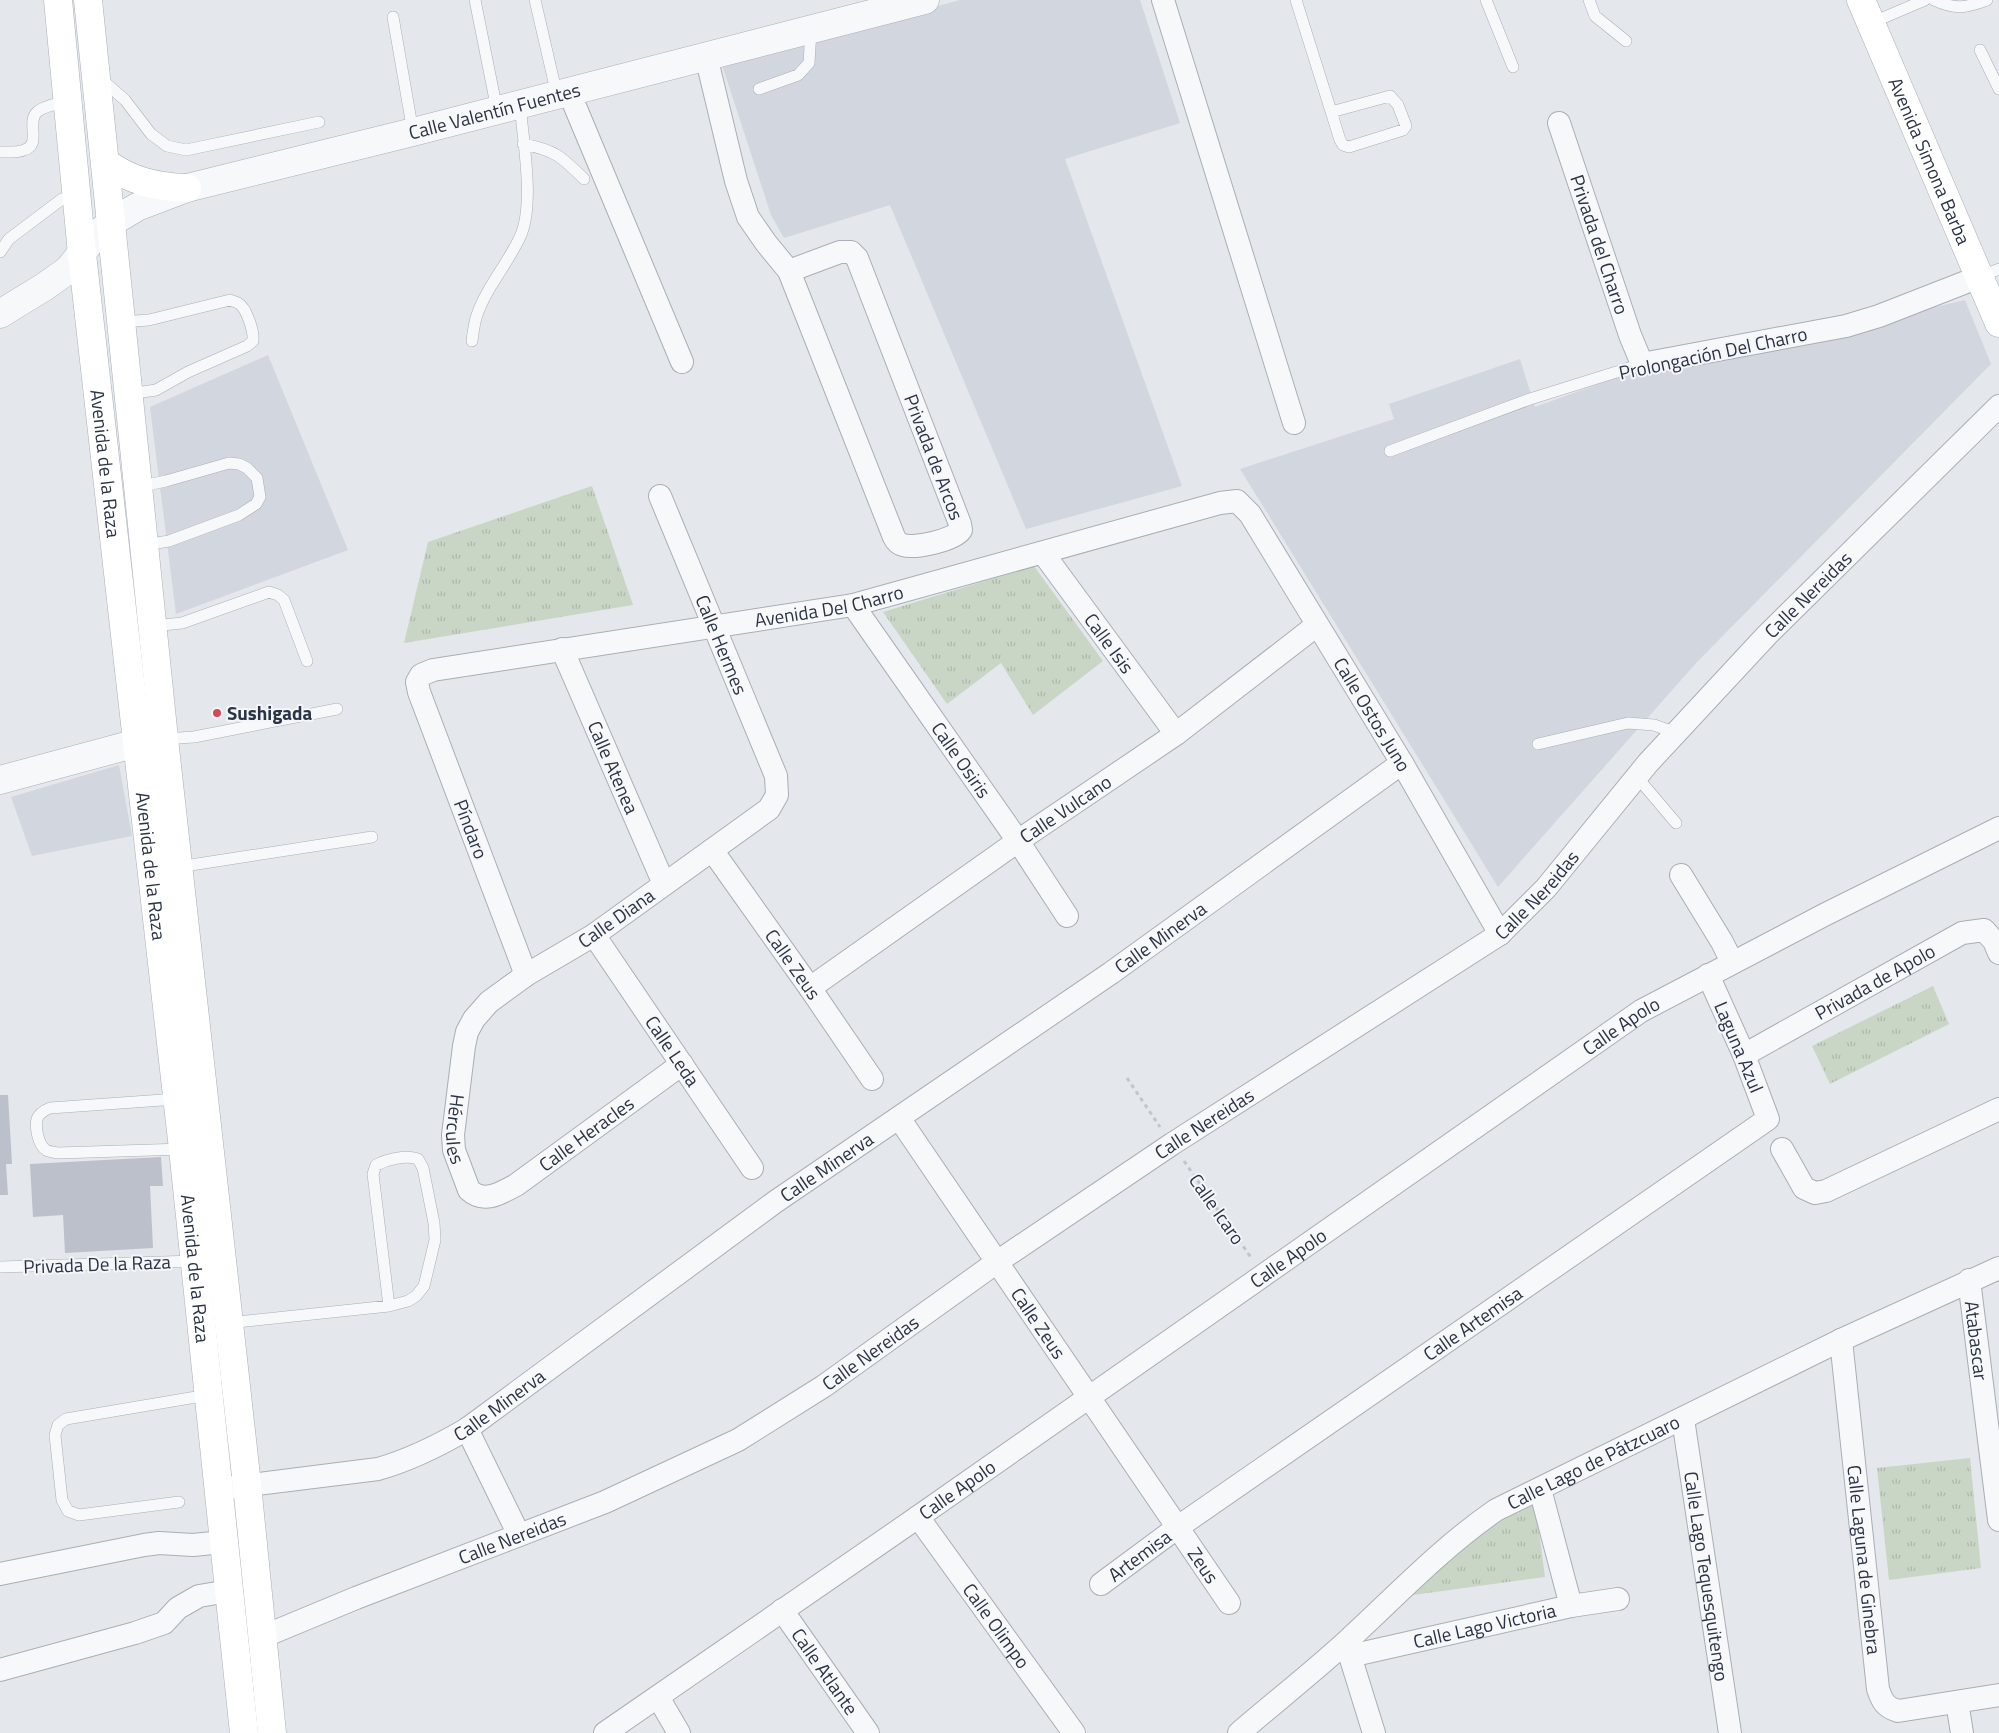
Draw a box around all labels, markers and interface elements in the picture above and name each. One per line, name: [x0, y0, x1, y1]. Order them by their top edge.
street label: Avenida Simona Barba: [1882, 73, 1979, 249]
street label: Calle Valentín Fuentes: [405, 74, 584, 147]
street label: Privada del Charro: [1563, 171, 1637, 318]
street label: Prolongación Del Charro: [1616, 318, 1810, 387]
street label: Avenida de la Raza: [83, 388, 129, 540]
street label: Privada de Arcos: [897, 390, 972, 524]
street label: Calle Nereidas: [1757, 544, 1858, 644]
street label: Avenida Del Charro: [752, 577, 907, 634]
street label: Calle Hermes: [688, 590, 756, 699]
street label: Calle Isis: [1078, 607, 1142, 679]
street label: Calle Ostos Juno: [1327, 651, 1419, 777]
place label: Sushigada: [227, 698, 313, 727]
marker: Sushigada: [211, 707, 223, 719]
street label: Calle Osiris: [925, 715, 999, 804]
street label: Calle Atenea: [581, 716, 647, 819]
street label: Calle Vulcano: [1013, 767, 1117, 850]
street label: Avenida de la Raza: [129, 790, 174, 942]
street label: Píndaro: [447, 795, 496, 863]
street label: Calle Nereidas: [1487, 843, 1586, 946]
street label: Calle Diana: [571, 880, 660, 955]
street label: Calle Minerva: [1108, 894, 1212, 980]
street label: Calle Zeus: [758, 922, 829, 1005]
street label: Privada de Apolo: [1809, 936, 1940, 1027]
street label: Calle Apolo: [1576, 989, 1665, 1062]
street label: Laguna Azul: [1707, 997, 1772, 1097]
street label: Calle Leda: [638, 1009, 708, 1093]
street label: Calle Nereidas: [1148, 1080, 1260, 1166]
street label: Calle Heracles: [532, 1089, 640, 1178]
street label: Hércules: [439, 1093, 473, 1168]
street label: Calle Minerva: [774, 1124, 879, 1209]
street label: Calle Icaro: [1182, 1167, 1253, 1250]
street label: Avenida de la Raza: [174, 1193, 218, 1345]
street label: Calle Apolo: [1243, 1220, 1332, 1295]
street label: Privada De la Raza: [23, 1246, 172, 1281]
street label: Calle Artemisa: [1417, 1278, 1528, 1368]
street label: Calle Zeus: [1004, 1281, 1074, 1365]
street label: Atabascar: [1958, 1299, 1996, 1382]
street label: Calle Nereidas: [816, 1307, 925, 1397]
street label: Calle Minerva: [447, 1361, 551, 1448]
street label: Calle Lago de Pátzcuaro: [1502, 1407, 1684, 1516]
street label: Calle Apolo: [912, 1452, 1001, 1526]
street label: Calle Laguna de Ginebra: [1840, 1463, 1889, 1656]
street label: Calle Lago Tequesquitengo: [1677, 1469, 1737, 1683]
street label: Calle Nereidas: [454, 1503, 570, 1571]
street label: Artemisa: [1101, 1522, 1177, 1588]
street label: Zeus: [1181, 1541, 1227, 1589]
street label: Calle Olimpo: [956, 1577, 1038, 1674]
street label: Calle Lago Victoria: [1410, 1595, 1559, 1655]
street label: Calle Atlante: [785, 1622, 866, 1721]

